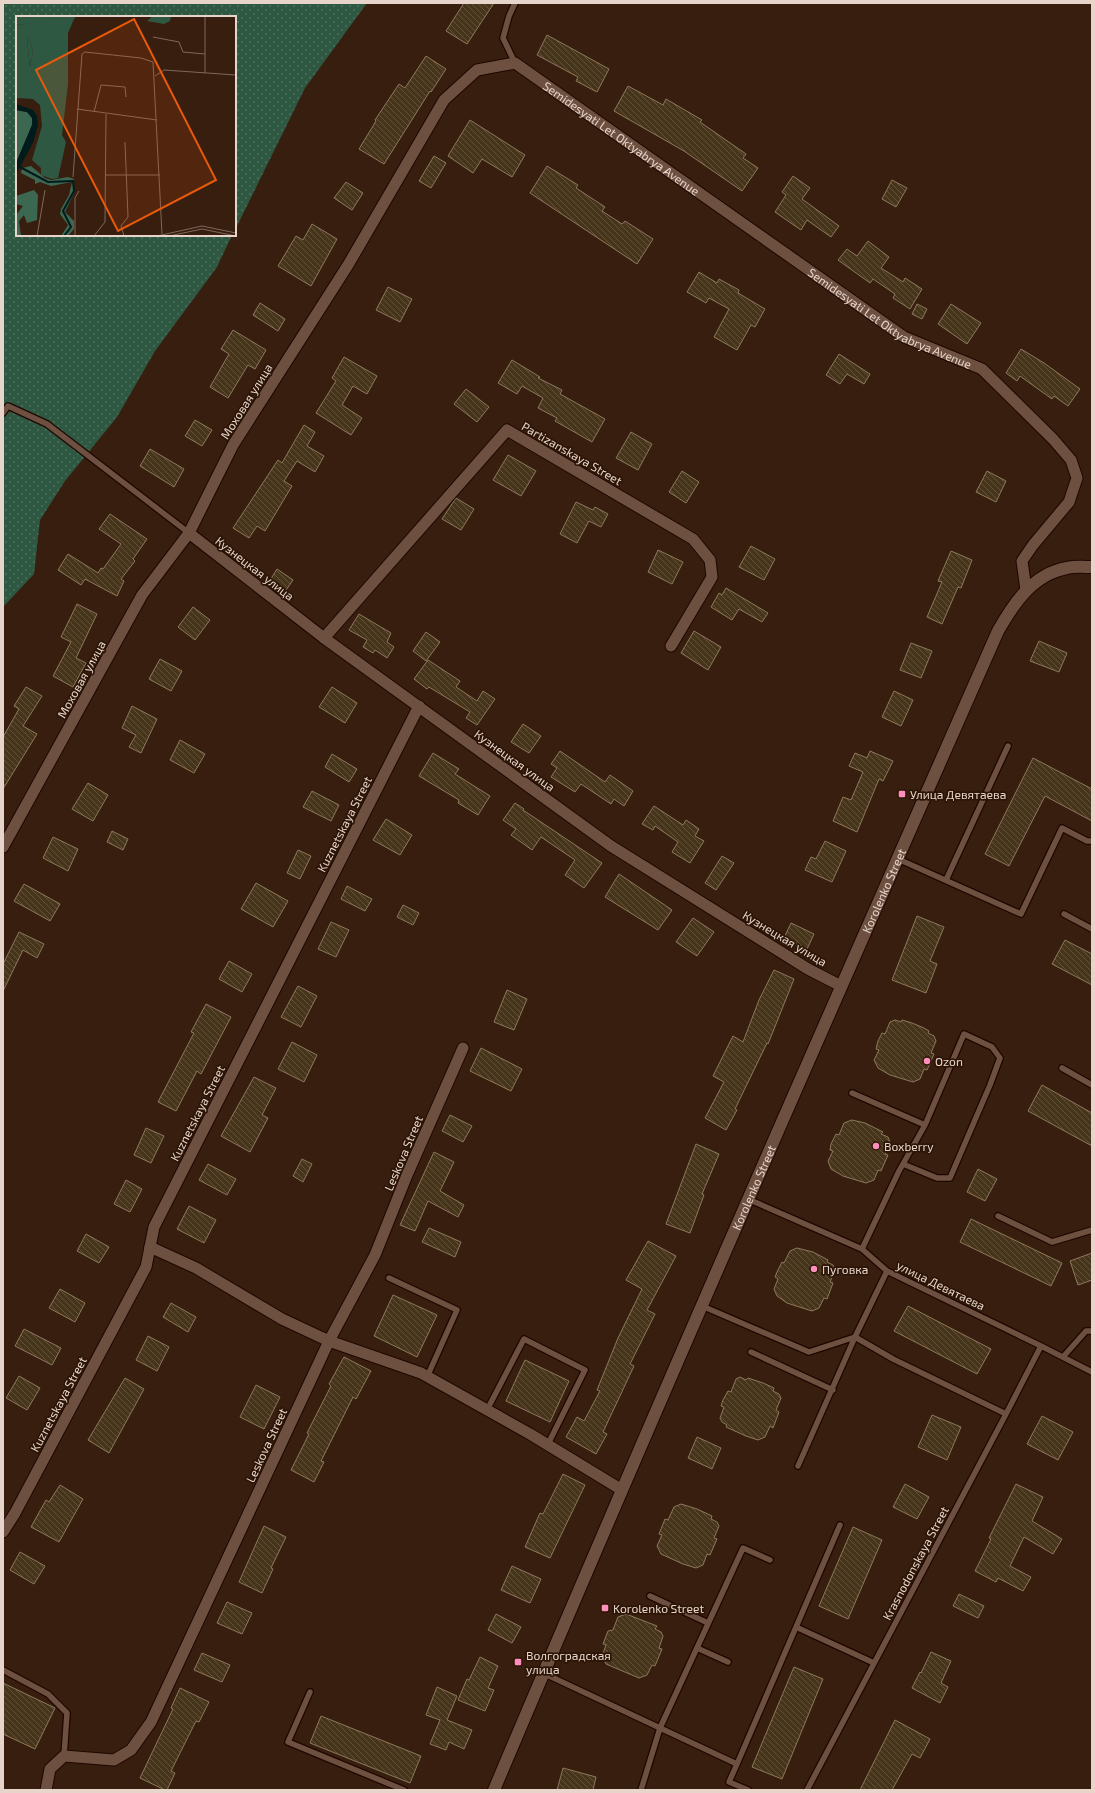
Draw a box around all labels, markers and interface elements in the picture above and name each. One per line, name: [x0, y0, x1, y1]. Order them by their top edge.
inset map: [16, 16, 236, 236]
street label: Semidesyati Let Oktyabrya Avenue: [541, 78, 702, 198]
street label: Semidesyati Let Oktyabrya Avenue: [806, 265, 974, 371]
street label: Моховая улица: [217, 361, 276, 442]
street label: Partizanskaya Street: [519, 419, 625, 488]
street label: Кузнецкая улица: [212, 533, 297, 604]
street label: Моховая улица: [54, 638, 109, 721]
street label: Кузнецкая улица: [472, 726, 558, 795]
street label: Kuznetskaya Street: [314, 773, 374, 874]
place label: Улица Девятаева: [910, 787, 1006, 801]
marker: Улица Девятаева: [897, 789, 907, 799]
street label: Korolenko Street: [859, 846, 908, 935]
street label: Кузнецкая улица: [740, 907, 830, 970]
place label: Ozon: [935, 1054, 963, 1068]
marker: Ozon: [922, 1056, 932, 1066]
street label: Kuznetskaya Street: [167, 1062, 227, 1163]
street label: Leskova Street: [381, 1113, 425, 1193]
place label: Boxberry: [884, 1139, 934, 1153]
marker: Boxberry: [871, 1141, 881, 1151]
street label: Korolenko Street: [729, 1142, 778, 1232]
street label: улица Девятаева: [894, 1258, 987, 1313]
place label: Пуговка: [822, 1262, 868, 1277]
marker: Пуговка: [809, 1264, 819, 1274]
street label: Kuznetskaya Street: [27, 1354, 89, 1454]
street label: Leskova Street: [243, 1405, 289, 1484]
street label: Krasnodonskaya Street: [879, 1503, 951, 1622]
place label: Korolenko Street: [613, 1601, 704, 1615]
marker: Korolenko Street: [600, 1603, 610, 1613]
place label: Волгоградская улица: [526, 1648, 611, 1677]
marker: Волгоградская улица: [513, 1657, 523, 1667]

